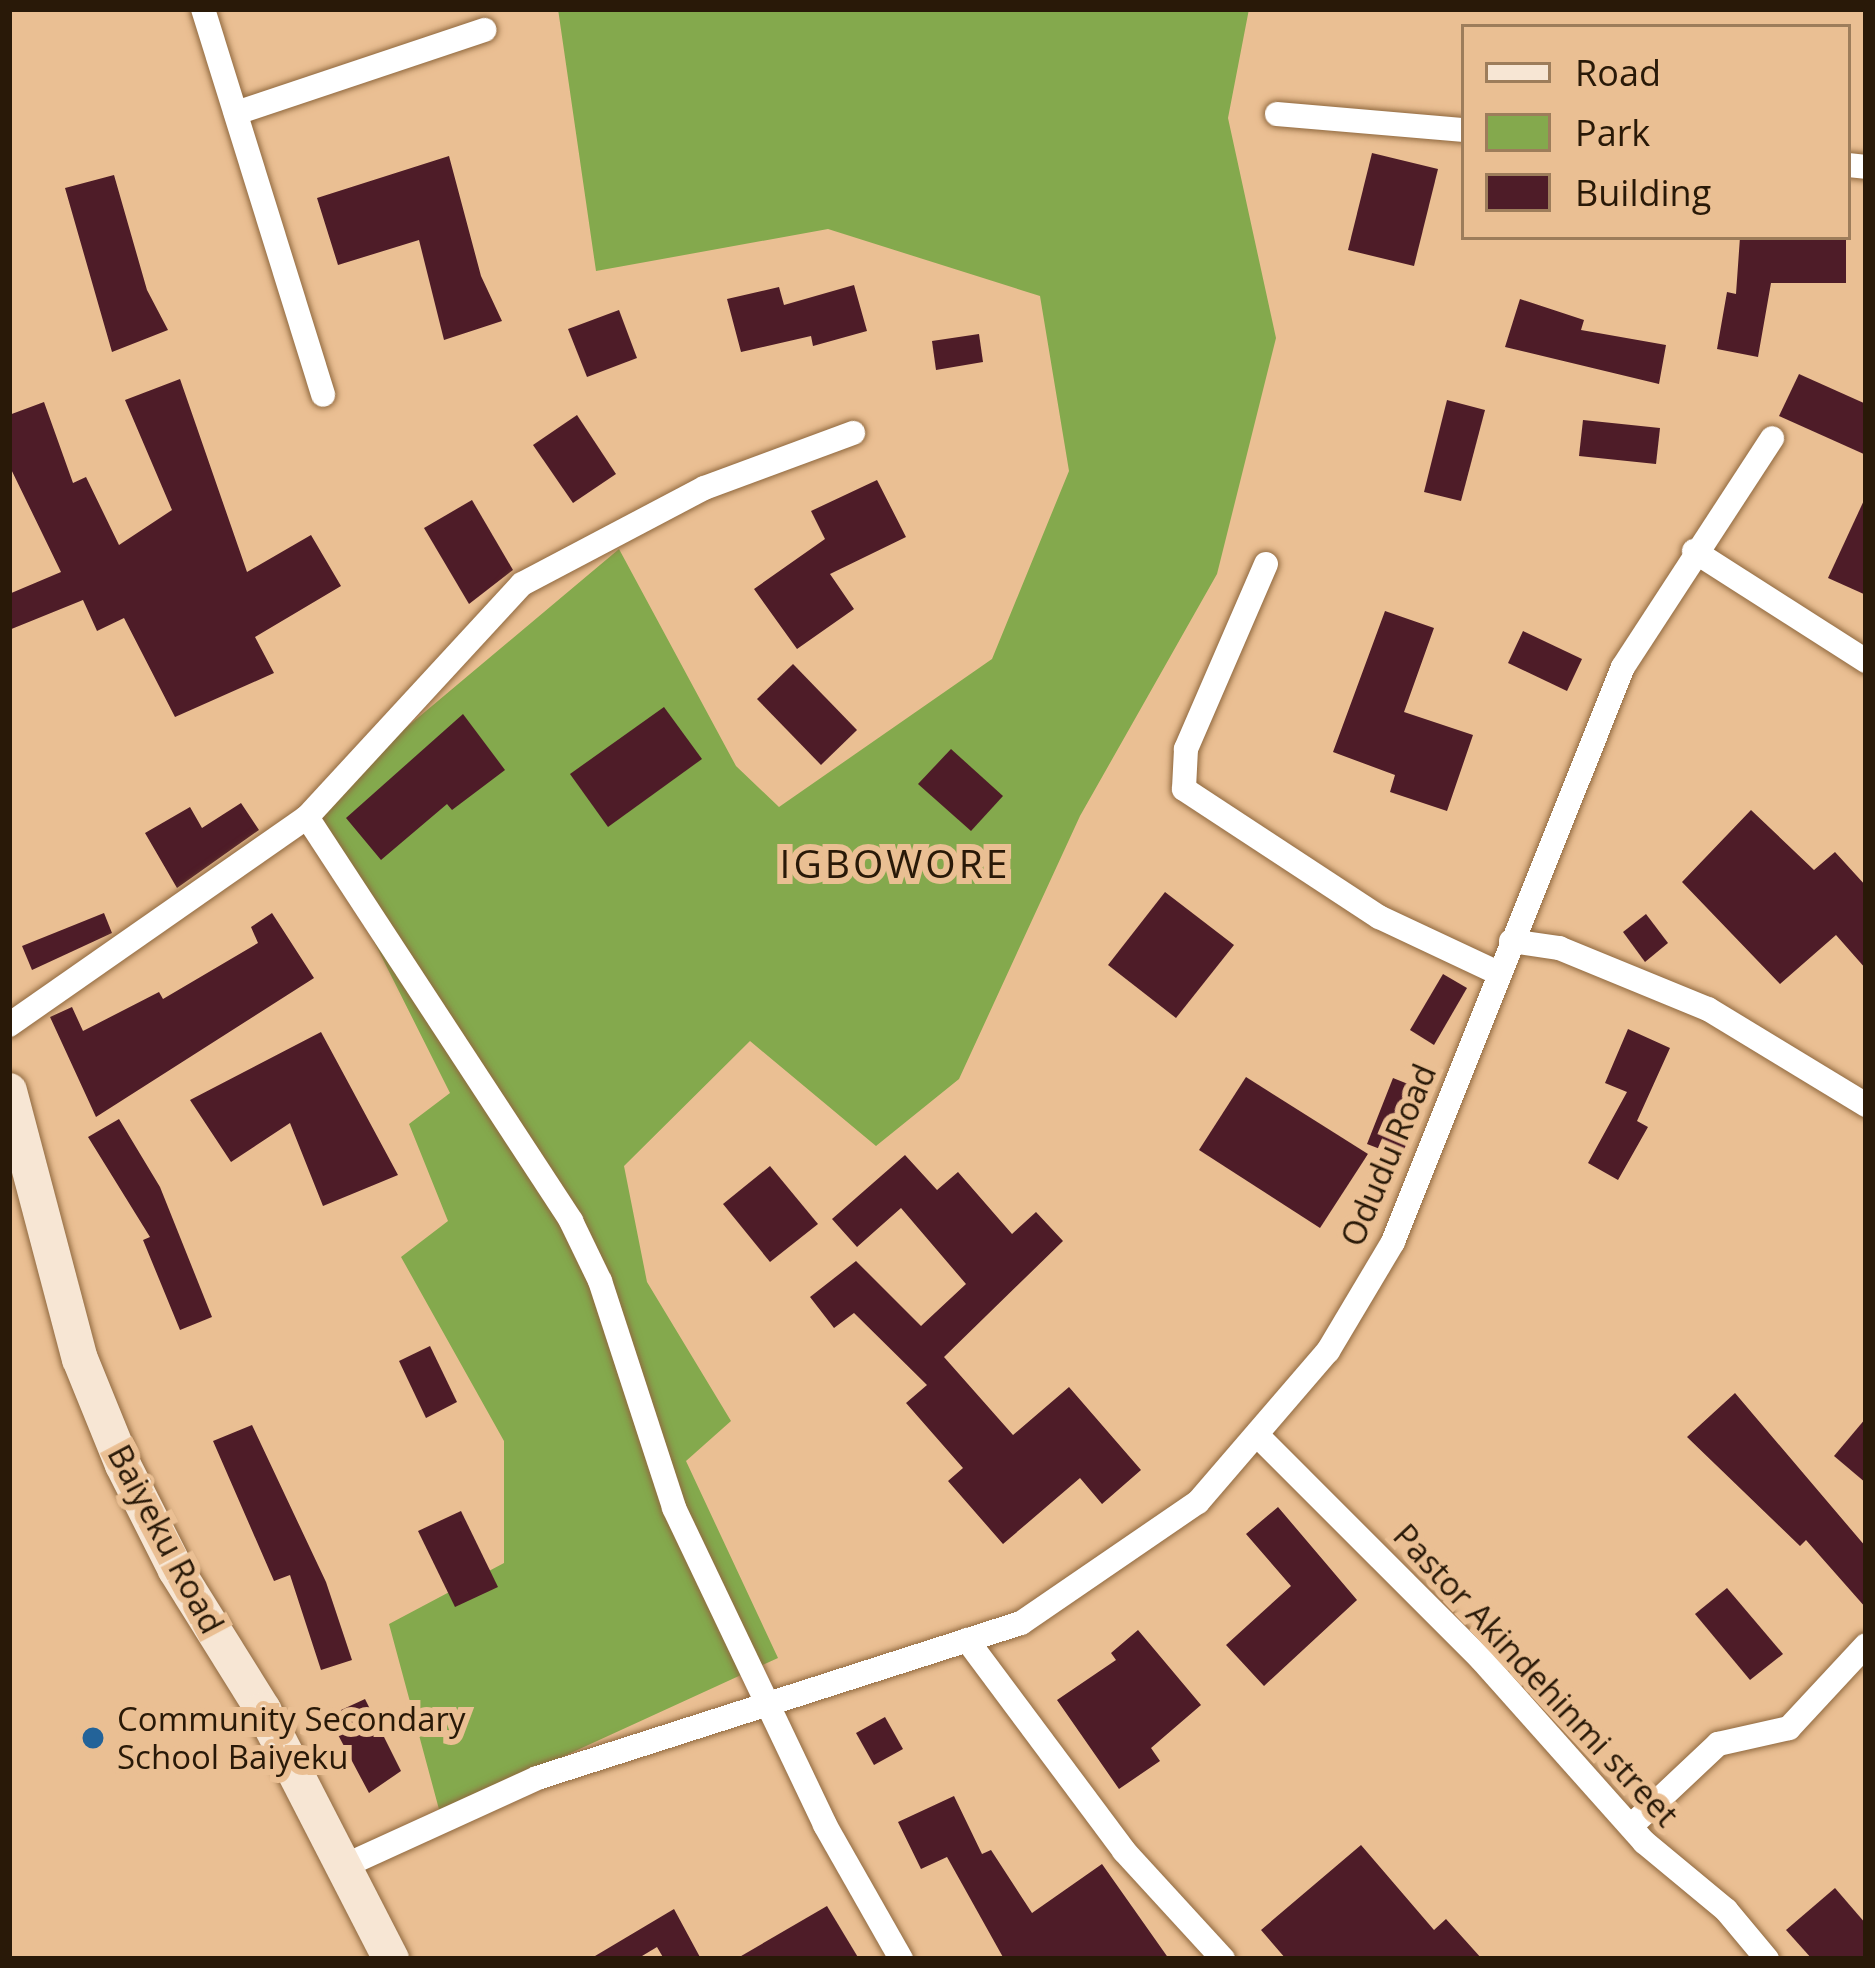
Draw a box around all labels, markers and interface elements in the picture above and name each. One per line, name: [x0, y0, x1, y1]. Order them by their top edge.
legend: [1461, 24, 1851, 240]
text: Road: [1575, 48, 1661, 97]
text: Park: [1575, 108, 1650, 157]
text: Building: [1575, 168, 1711, 217]
district label: IGBOWORE: [780, 840, 1010, 886]
street label: Odudu Road: [1332, 1058, 1444, 1252]
street label: Baiyeku Road: [100, 1438, 232, 1640]
street label: Pastor Akindehinmi street: [1385, 1516, 1687, 1834]
place label: Community Secondary School Baiyeku: [117, 1699, 465, 1777]
marker: Community Secondary School Baiyeku: [80, 1725, 106, 1751]

